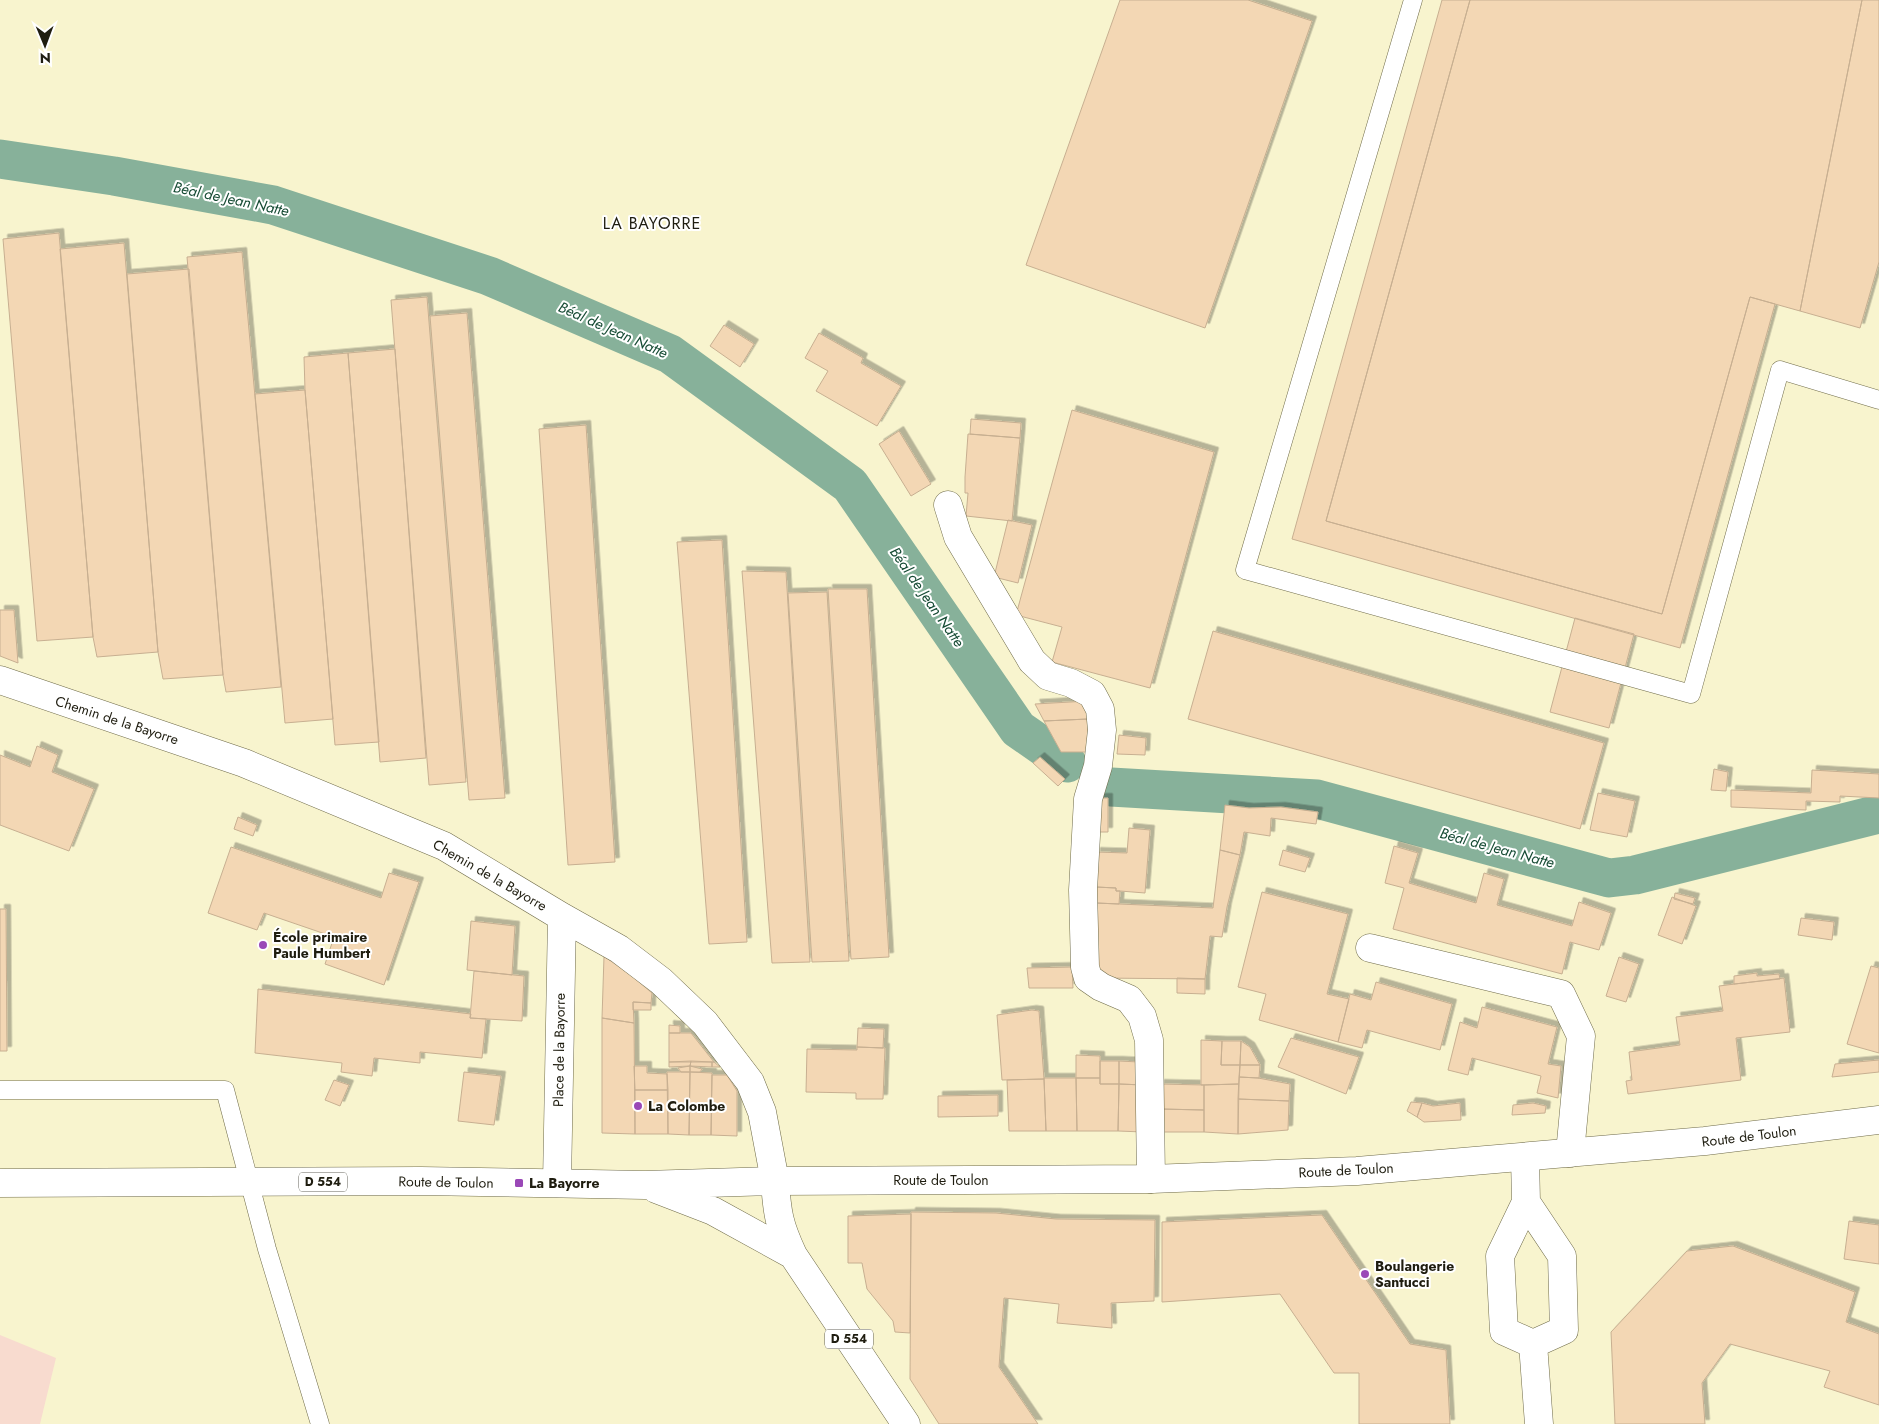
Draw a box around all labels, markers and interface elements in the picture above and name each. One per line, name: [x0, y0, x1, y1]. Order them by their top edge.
north arrow: [20, 20, 70, 70]
text: N: [39, 48, 51, 68]
water label: Béal de Jean Natte: [171, 176, 291, 222]
district label: LA BAYORRE: [603, 212, 701, 235]
water label: Béal de Jean Natte: [555, 296, 672, 364]
water label: Béal de Jean Natte: [884, 543, 970, 652]
street label: Chemin de la Bayorre: [53, 691, 181, 749]
water label: Béal de Jean Natte: [1437, 822, 1557, 874]
street label: Chemin de la Bayorre: [429, 834, 551, 916]
place label: École primaire Paule Humbert: [273, 927, 371, 963]
marker: École primaire Paule Humbert: [257, 939, 269, 951]
street label: Place de la Bayorre: [548, 993, 570, 1107]
place label: La Colombe: [648, 1096, 725, 1116]
marker: La Colombe: [632, 1100, 644, 1112]
street label: Route de Toulon: [1700, 1120, 1798, 1152]
street label: Route de Toulon: [1298, 1158, 1394, 1182]
street label: Route de Toulon: [893, 1170, 989, 1190]
street label: Route de Toulon: [398, 1171, 494, 1193]
road number: D 554: [299, 1172, 347, 1192]
place label: La Bayorre: [529, 1173, 600, 1193]
marker: La Bayorre: [513, 1177, 525, 1189]
place label: Boulangerie Santucci: [1375, 1256, 1454, 1292]
marker: Boulangerie Santucci: [1359, 1268, 1371, 1280]
road number: D 554: [825, 1330, 873, 1348]

